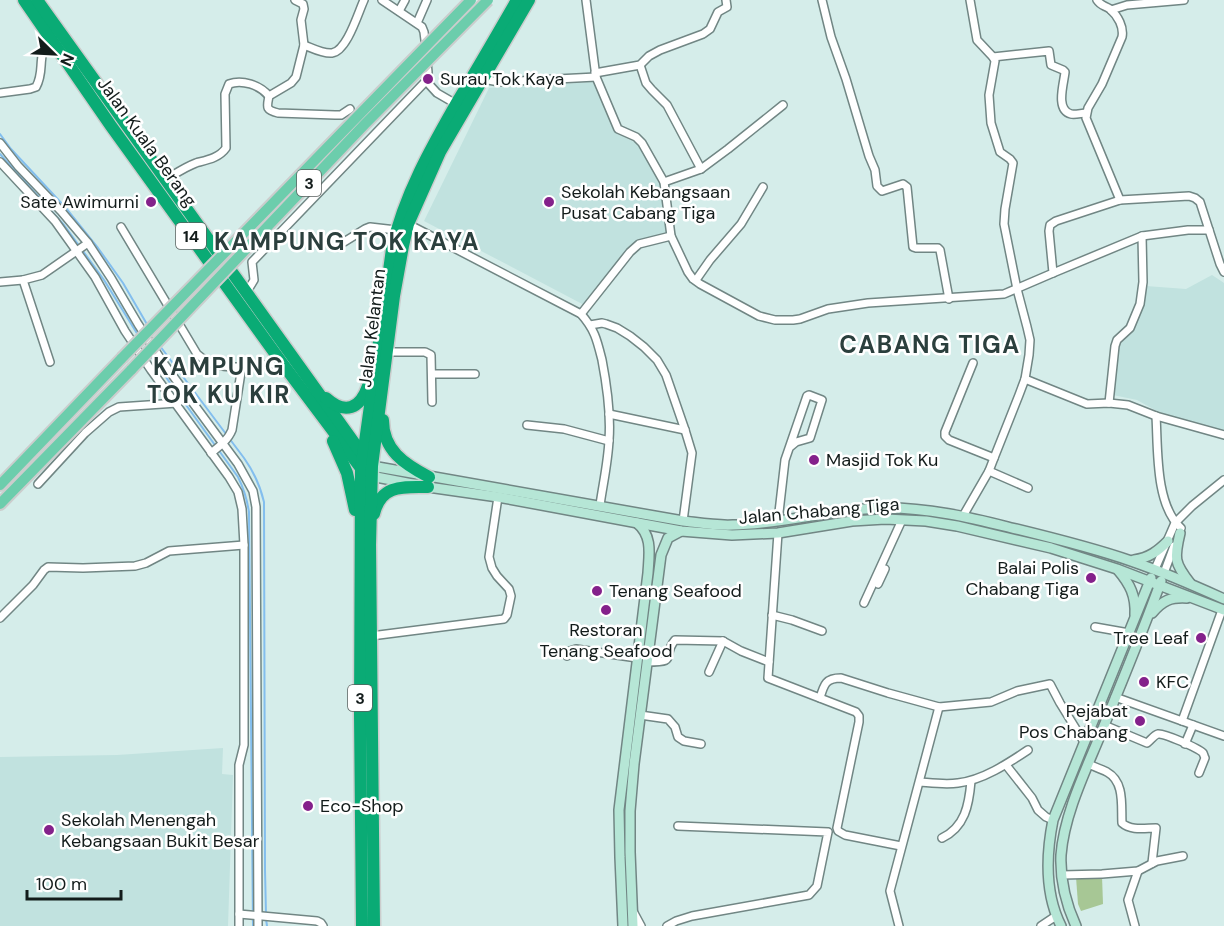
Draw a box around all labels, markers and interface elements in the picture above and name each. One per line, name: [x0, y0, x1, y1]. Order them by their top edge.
north arrow: [24, 24, 84, 84]
text: N: [55, 50, 79, 69]
place label: Surau Tok Kaya: [440, 67, 564, 91]
street label: Jalan Kuala Berang: [92, 72, 202, 212]
marker: Surau Tok Kaya: [421, 72, 435, 86]
road number: 3: [297, 170, 321, 196]
place label: Sekolah Kebangsaan Pusat Cabang Tiga: [561, 180, 730, 225]
place label: Sate Awimurni: [20, 190, 139, 214]
marker: Sate Awimurni: [144, 195, 158, 209]
marker: Sekolah Kebangsaan Pusat Cabang Tiga: [542, 195, 556, 209]
road number: 14: [176, 223, 206, 249]
district label: KAMPUNG TOK KAYA: [214, 226, 480, 257]
street label: Jalan Kelantan: [353, 267, 391, 389]
district label: CABANG TIGA: [839, 329, 1021, 360]
district label: KAMPUNG TOK KU KIR: [147, 351, 291, 410]
place label: Masjid Tok Ku: [826, 448, 938, 472]
marker: Masjid Tok Ku: [807, 453, 821, 467]
street label: Jalan Chabang Tiga: [738, 492, 900, 530]
place label: Balai Polis Chabang Tiga: [965, 556, 1079, 601]
marker: Balai Polis Chabang Tiga: [1084, 571, 1098, 585]
place label: Tenang Seafood: [609, 579, 742, 603]
marker: Tenang Seafood: [590, 584, 604, 598]
marker: Restoran Tenang Seafood: [599, 603, 613, 617]
place label: Restoran Tenang Seafood: [540, 618, 672, 663]
place label: Tree Leaf: [1113, 626, 1189, 650]
marker: Tree Leaf: [1194, 631, 1208, 645]
place label: KFC: [1156, 670, 1189, 694]
marker: KFC: [1137, 675, 1151, 689]
road number: 3: [348, 685, 372, 711]
place label: Pejabat Pos Chabang: [1019, 699, 1128, 744]
marker: Pejabat Pos Chabang: [1133, 714, 1147, 728]
place label: Eco-Shop: [320, 794, 404, 818]
marker: Eco-Shop: [301, 799, 315, 813]
place label: Sekolah Menengah Kebangsaan Bukit Besar: [61, 808, 260, 853]
marker: Sekolah Menengah Kebangsaan Bukit Besar: [42, 823, 56, 837]
scale bar: [27, 863, 122, 901]
text: 100 m: [36, 872, 87, 896]

